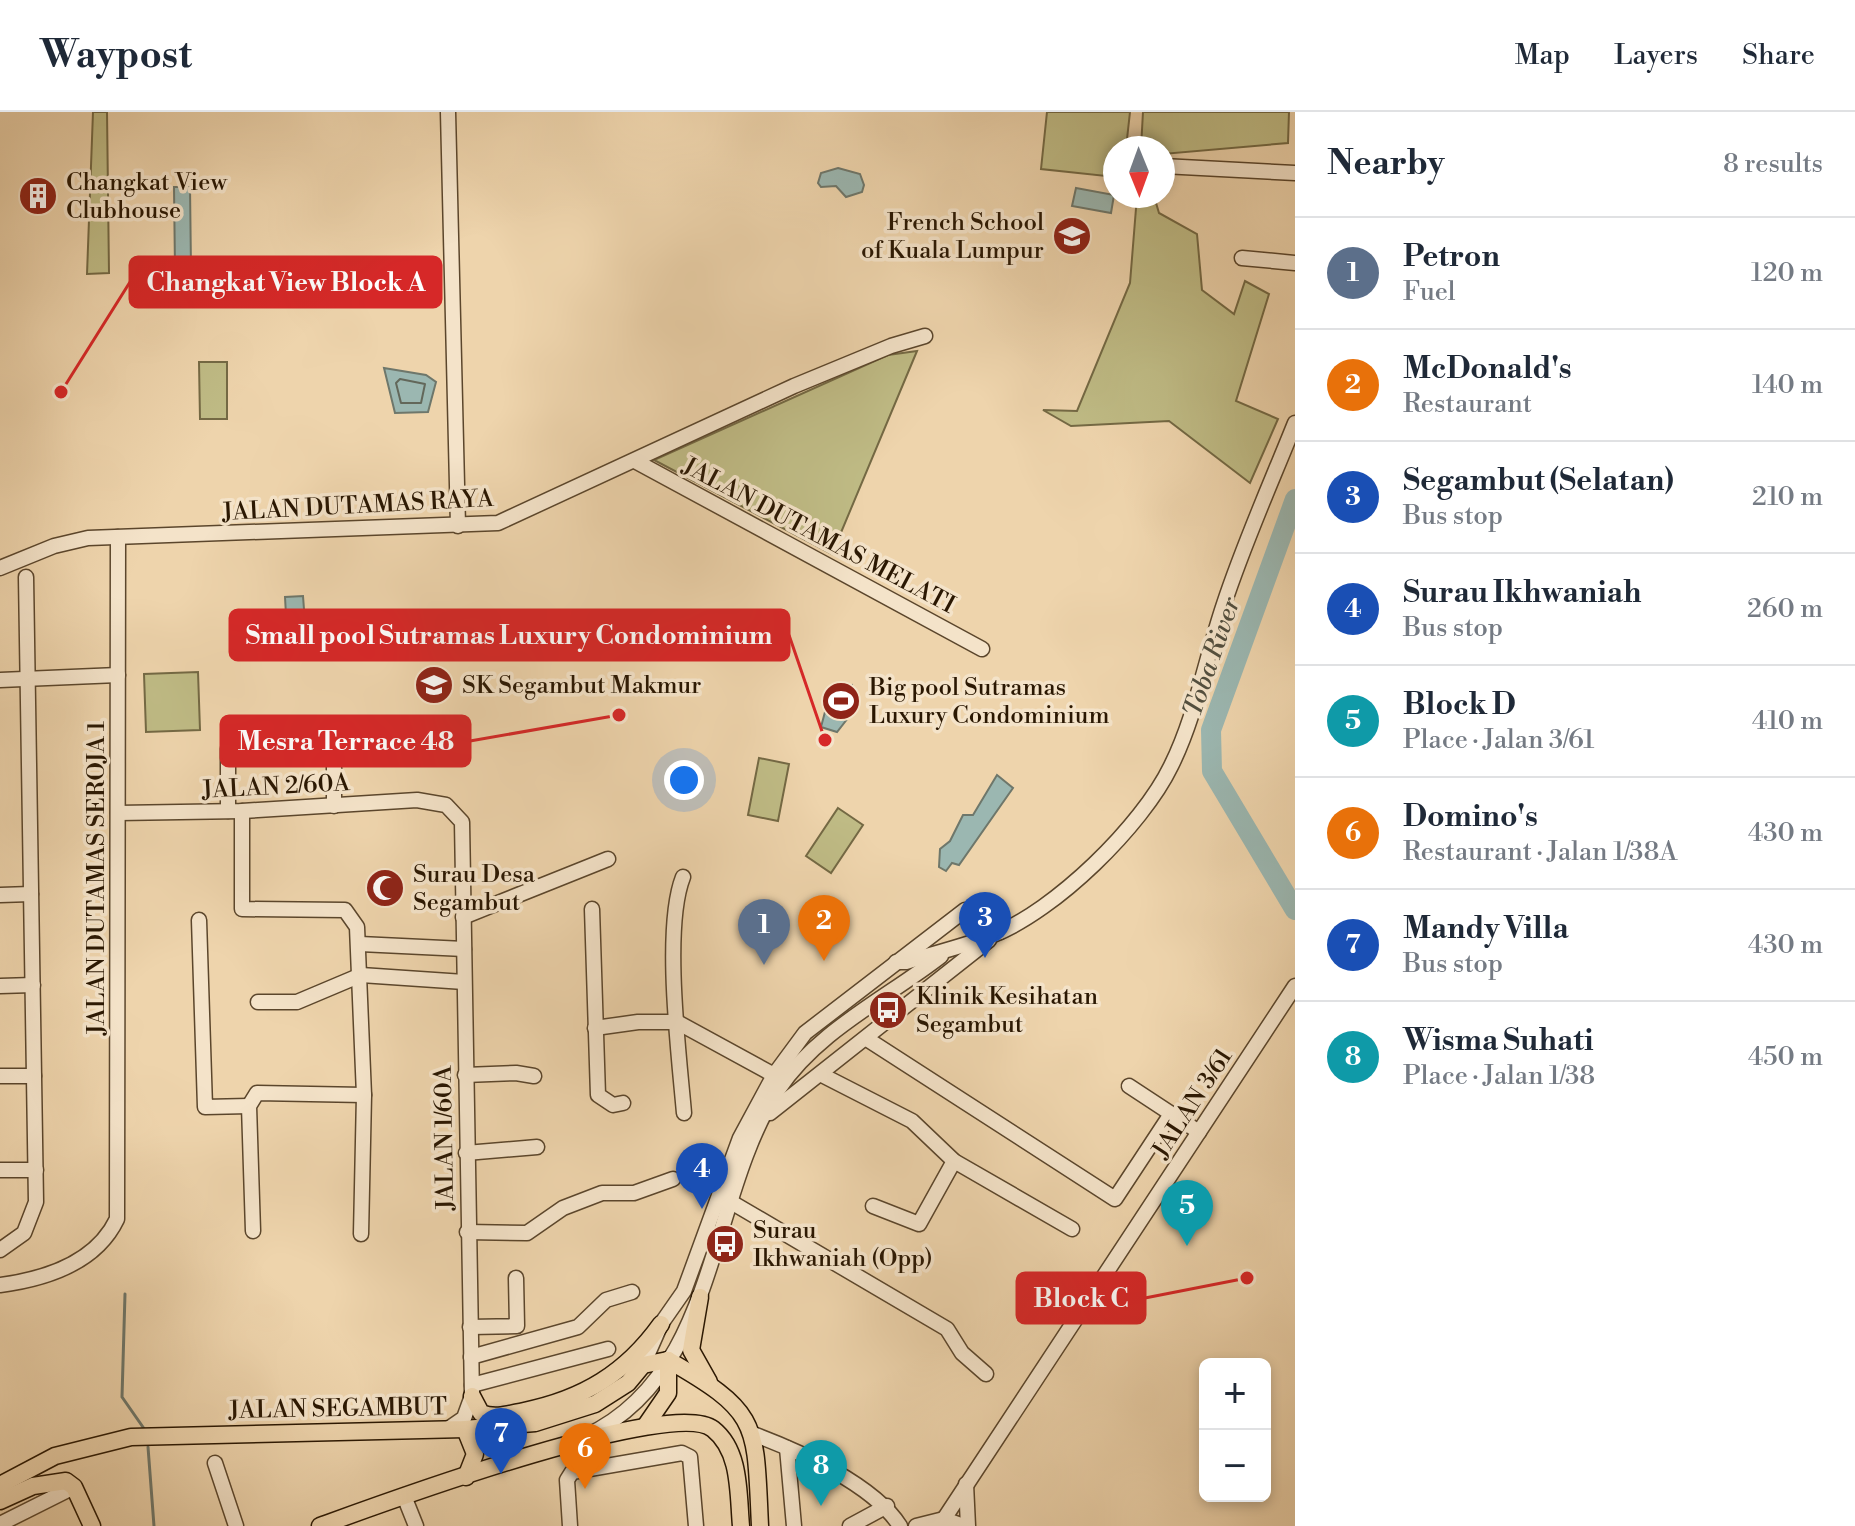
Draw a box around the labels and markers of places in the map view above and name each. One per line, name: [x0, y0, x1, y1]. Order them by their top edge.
place label: Changkat View Clubhouse: [66, 168, 228, 226]
building icon: Changkat View Clubhouse: [17, 175, 59, 217]
place label: French School of Kuala Lumpur: [861, 208, 1044, 266]
school or university icon: French School of Kuala Lumpur: [1051, 215, 1093, 257]
callout: Changkat View Block A: [130, 257, 441, 307]
callout: Small pool Sutramas Luxury Condominium: [230, 610, 789, 660]
school or university icon: SK Segambut Makmur: [413, 664, 455, 706]
place label: SK Segambut Makmur: [462, 671, 701, 701]
place label: Big pool Sutramas Luxury Condominium: [868, 673, 1110, 731]
sports icon: Big pool Sutramas Luxury Condominium: [820, 680, 862, 722]
callout: Mesra Terrace 48: [221, 716, 470, 766]
place label: Surau Desa Segambut: [413, 860, 536, 918]
mosque icon: Surau Desa Segambut: [364, 867, 406, 909]
pin: 3: [959, 892, 1011, 958]
pin: 2: [798, 895, 850, 961]
pin: 1: [738, 899, 790, 965]
place label: Klinik Kesihatan Segambut: [916, 982, 1098, 1040]
bus stop icon: Klinik Kesihatan Segambut: [867, 989, 909, 1031]
pin: 4: [676, 1143, 728, 1209]
pin: 5: [1161, 1180, 1213, 1246]
place label: Surau Ikhwaniah (Opp): [753, 1216, 933, 1274]
bus stop icon: Surau Ikhwaniah (Opp): [704, 1223, 746, 1265]
callout: Block C: [1017, 1273, 1145, 1323]
pin: 7: [475, 1408, 527, 1474]
pin: 6: [559, 1423, 611, 1489]
pin: 8: [795, 1440, 847, 1506]

